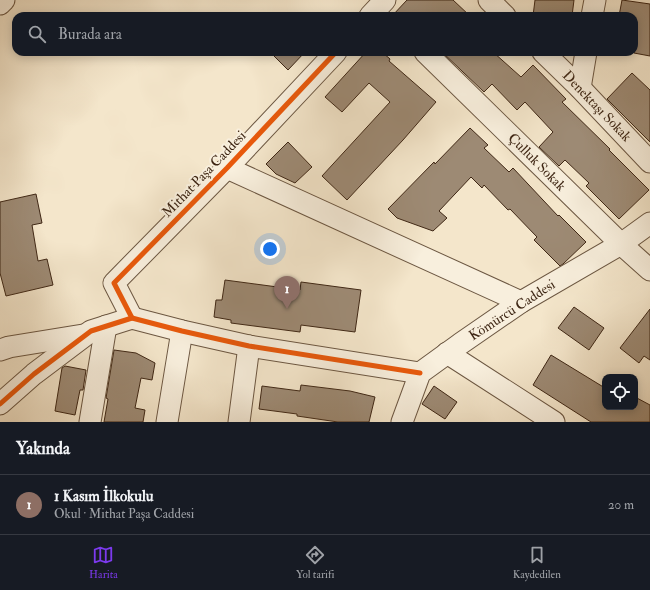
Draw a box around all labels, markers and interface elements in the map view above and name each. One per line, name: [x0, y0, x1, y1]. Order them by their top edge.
search box: [12, 12, 638, 56]
icon: search: [26, 23, 48, 45]
text: Burada ara: [58, 25, 122, 44]
street label: Denektaşı Sokak: [559, 67, 635, 145]
street label: Mithat Paşa Caddesi: [158, 127, 250, 221]
street label: Çulluk Sokak: [505, 130, 570, 195]
your location: [260, 239, 280, 259]
pin: 1: [274, 276, 300, 309]
street label: Kömürcü Caddesi: [466, 276, 559, 344]
map controls: [602, 374, 638, 410]
button: locate: [602, 374, 638, 410]
text: Yakında: [16, 438, 70, 459]
text: 1 Kasım İlkokulu: [54, 487, 153, 506]
text: 1: [27, 497, 31, 513]
text: 20 m: [608, 497, 634, 513]
text: Okul · Mithat Paşa Caddesi: [54, 506, 194, 522]
tab: Harita: [89, 544, 118, 581]
tab: Yol tarifi: [296, 544, 334, 581]
tab: Kaydedilen: [513, 544, 561, 581]

